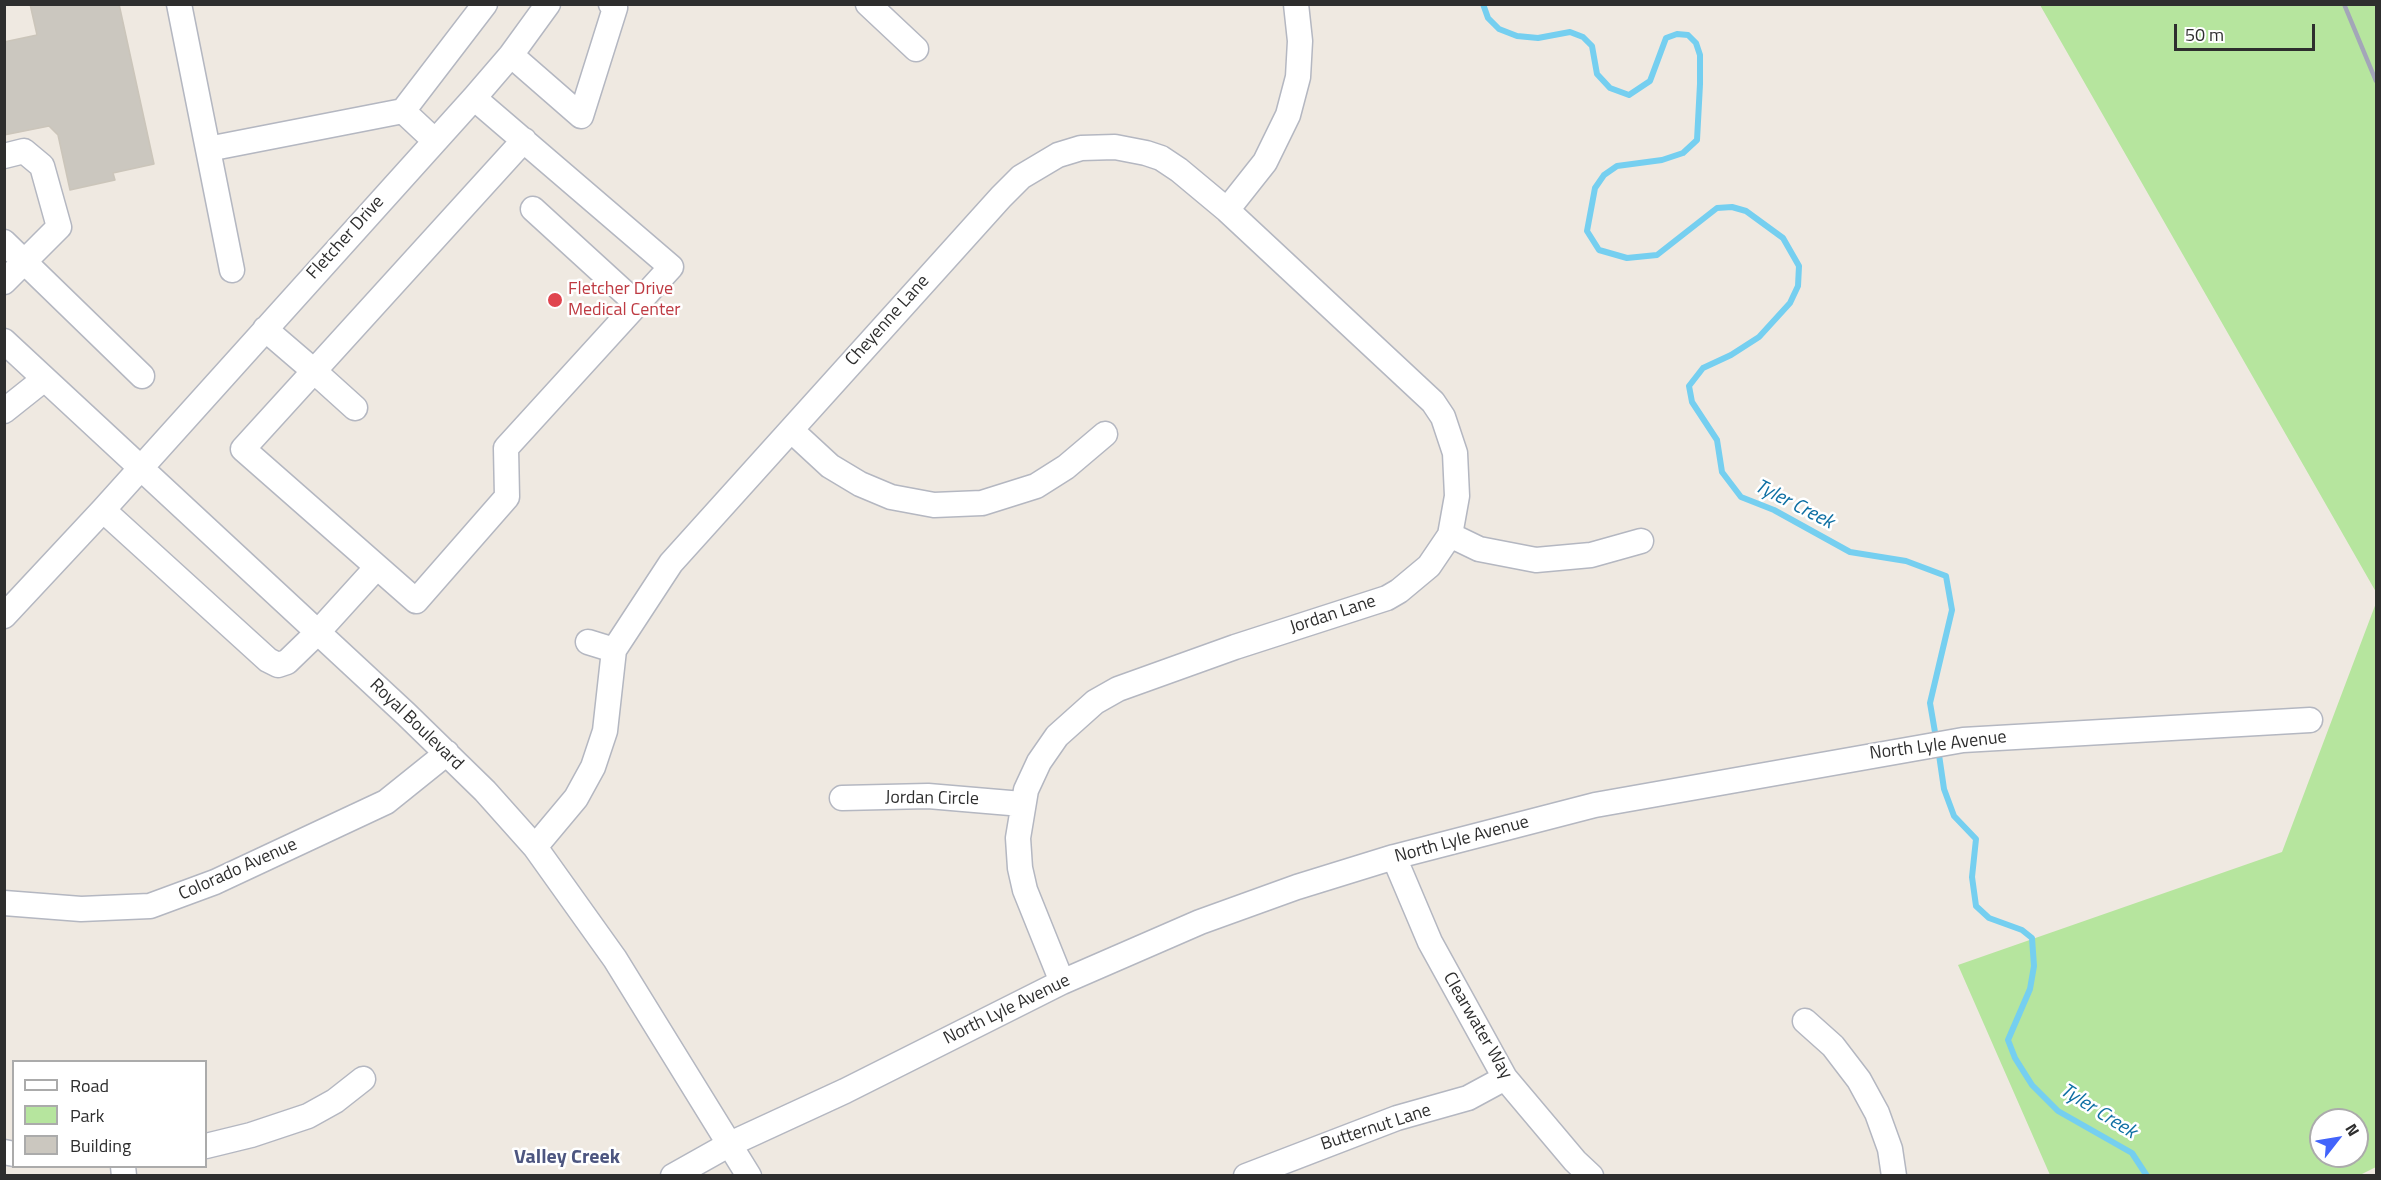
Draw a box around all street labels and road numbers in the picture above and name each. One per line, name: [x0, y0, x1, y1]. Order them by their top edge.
street label: Fletcher Drive: [303, 192, 389, 284]
street label: Cheyenne Lane: [842, 271, 934, 371]
street label: Jordan Lane: [1287, 591, 1379, 639]
street label: Royal Boulevard: [365, 675, 467, 775]
street label: North Lyle Avenue: [1868, 727, 2008, 765]
street label: Jordan Circle: [885, 787, 979, 811]
street label: North Lyle Avenue: [1393, 812, 1531, 868]
street label: Colorado Avenue: [175, 834, 301, 906]
street label: Clearwater Way: [1438, 969, 1516, 1083]
street label: North Lyle Avenue: [940, 970, 1074, 1050]
street label: Butternut Lane: [1318, 1100, 1434, 1156]

